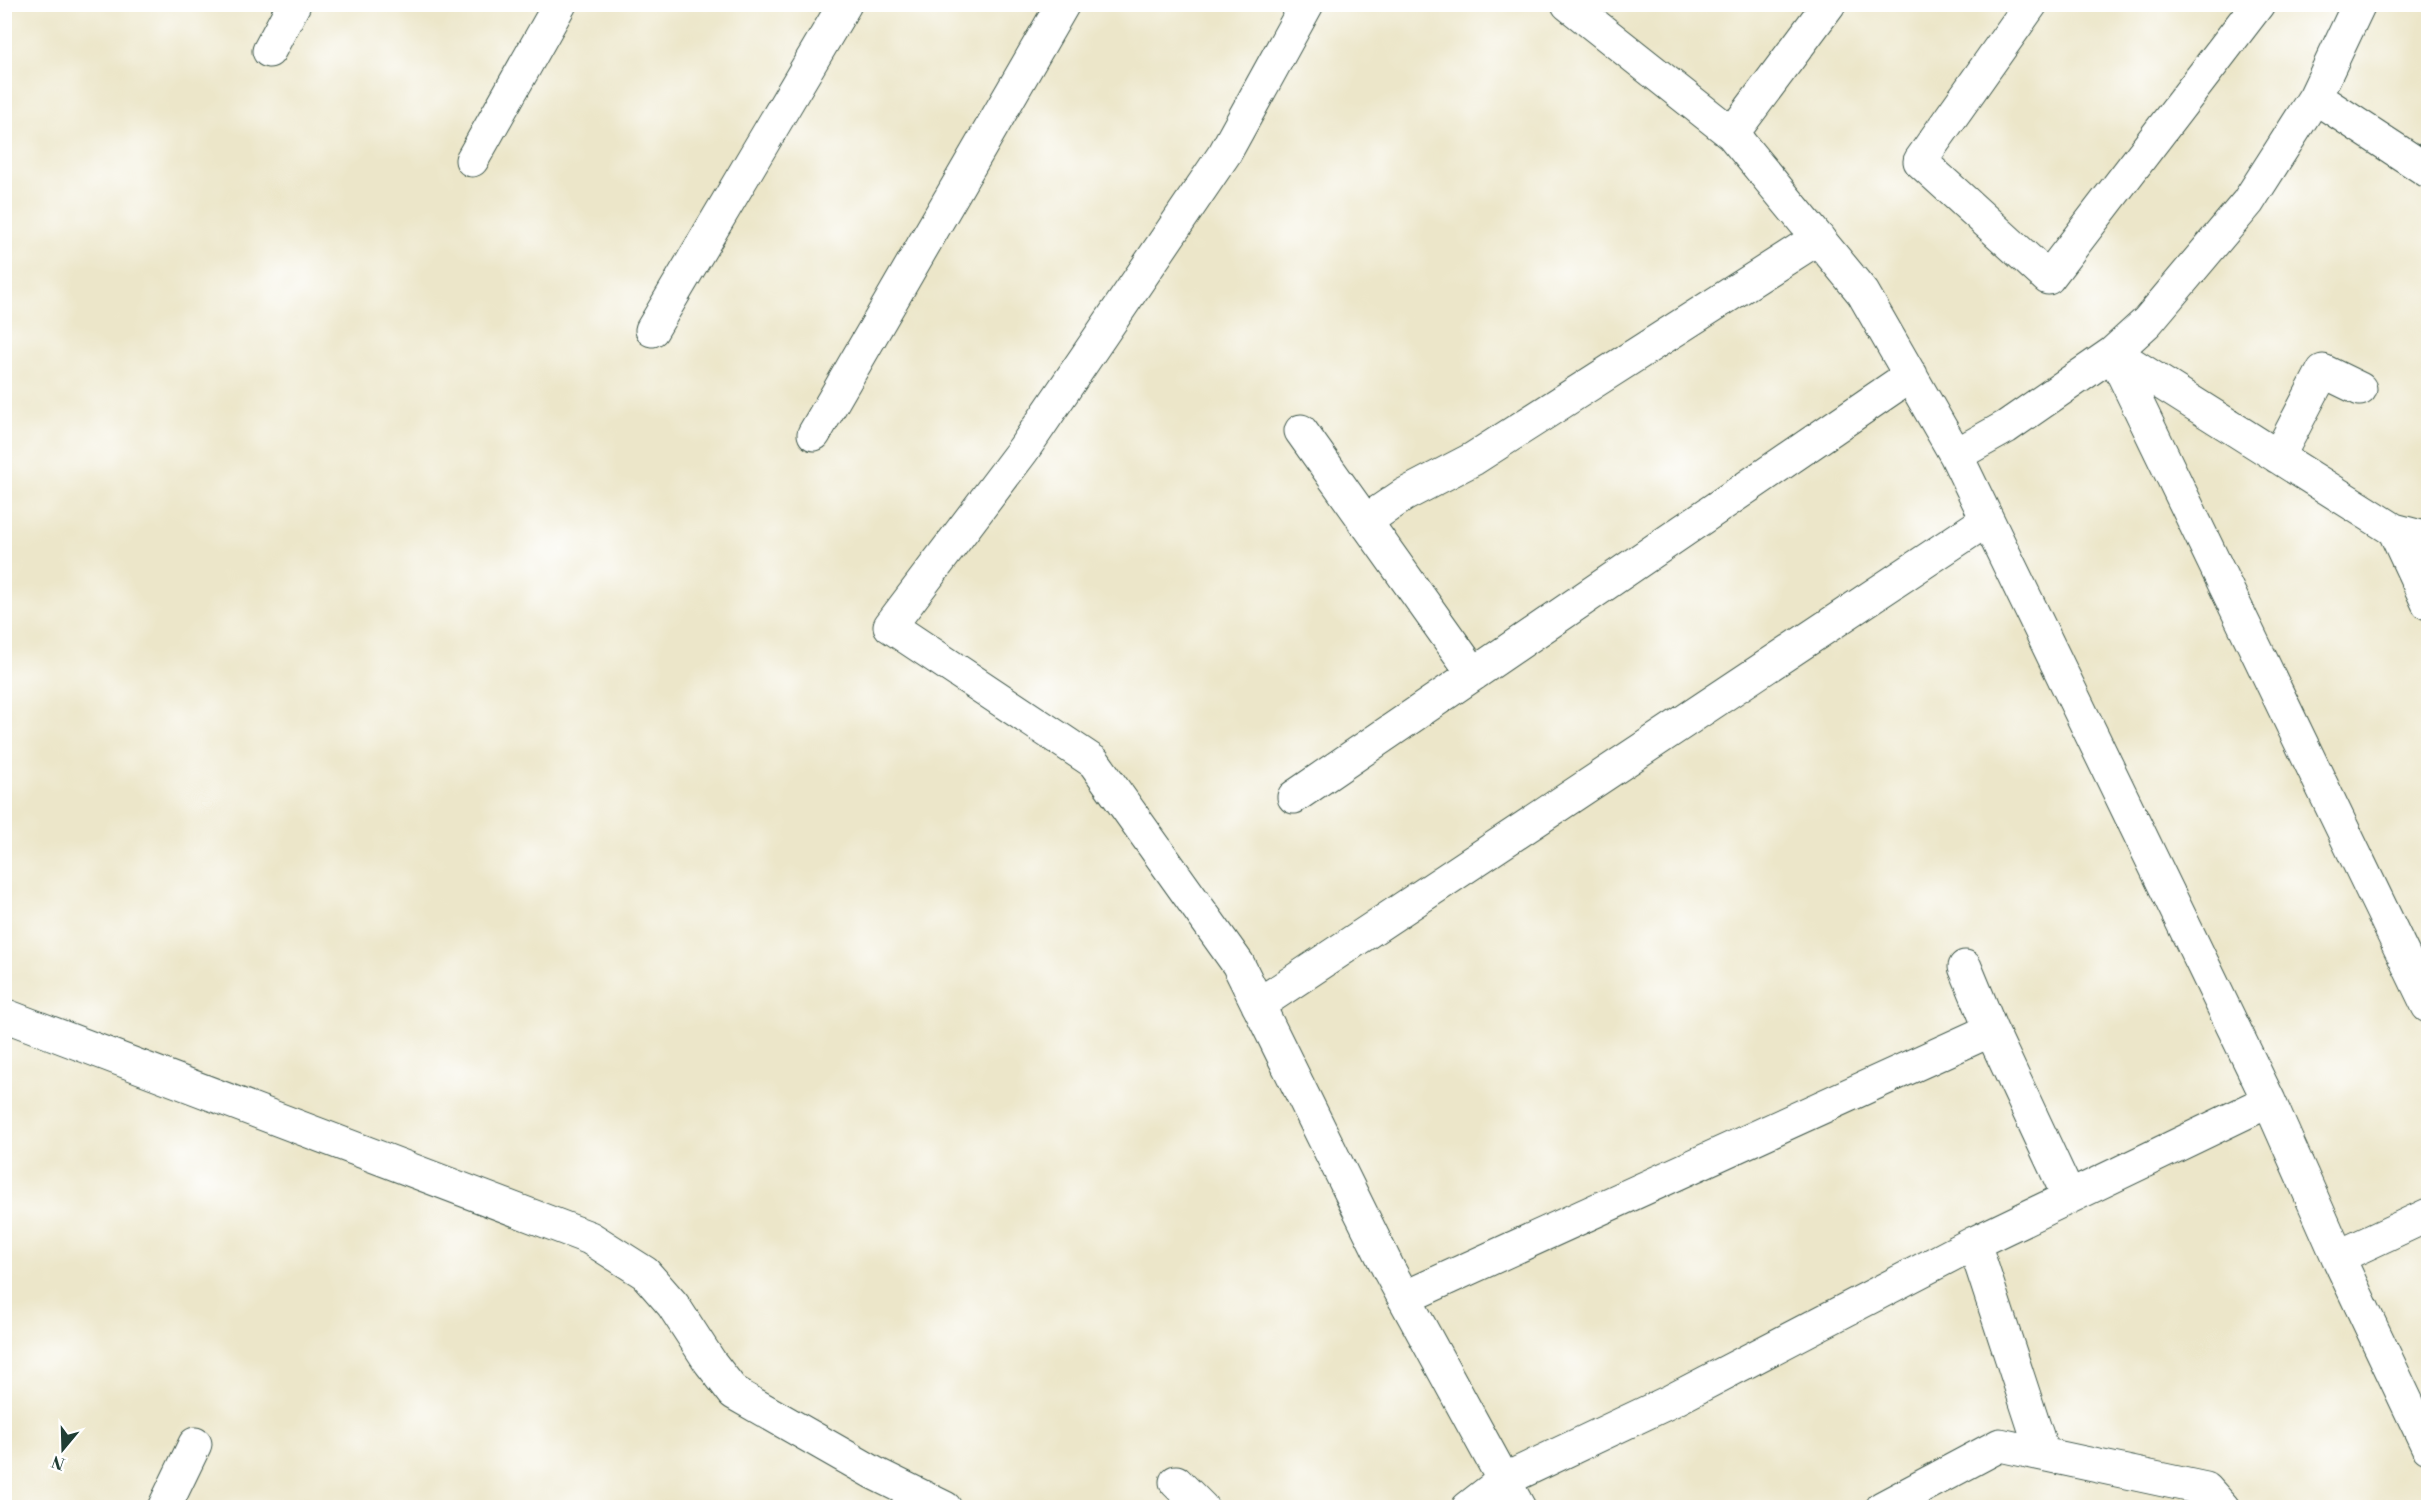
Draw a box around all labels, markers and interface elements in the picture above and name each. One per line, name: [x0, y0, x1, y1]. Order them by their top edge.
north arrow: [33, 1419, 93, 1479]
text: N: [49, 1451, 68, 1474]

